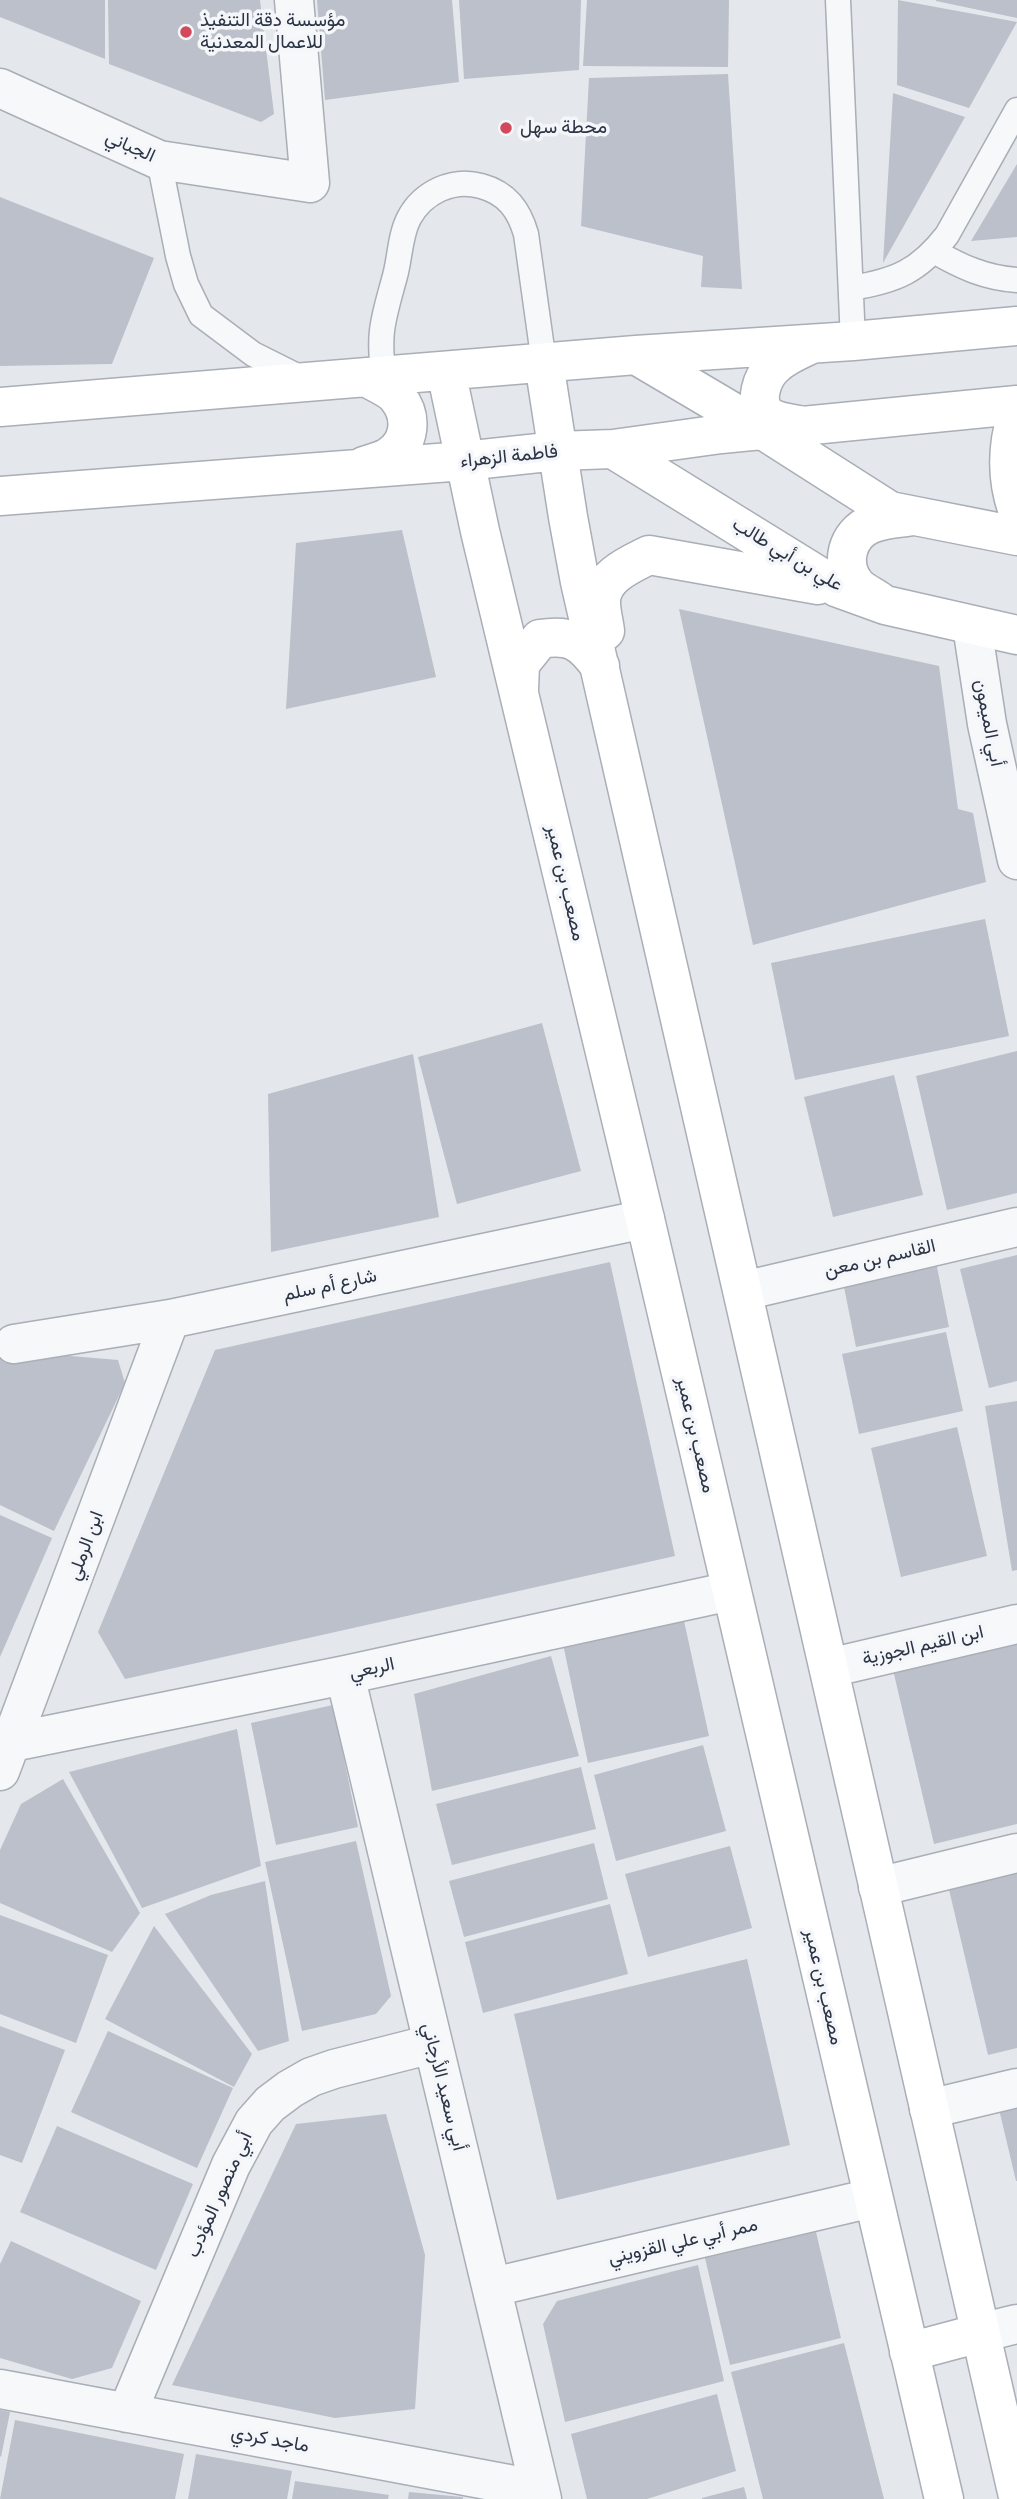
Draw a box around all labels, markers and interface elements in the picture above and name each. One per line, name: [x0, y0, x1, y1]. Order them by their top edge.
place label: مؤسسة دقة التنفيذ للاعمال المعدنية: [200, 10, 345, 54]
marker: مؤسسة دقة التنفيذ للاعمال المعدنية: [178, 24, 194, 40]
place label: محطة سهل: [520, 117, 607, 139]
marker: محطة سهل: [498, 120, 514, 136]
street label: الجباني: [102, 126, 158, 168]
street label: فاطمة الزهراء: [459, 441, 559, 473]
street label: علي بن أبي طالب: [728, 513, 846, 597]
street label: أبي الميمون: [968, 678, 1008, 768]
street label: مصعب بن عمير: [541, 823, 589, 943]
street label: القاسم بن معن: [822, 1235, 938, 1283]
street label: شارع أم سلم: [281, 1265, 379, 1307]
street label: مصعب بن عمير: [671, 1375, 719, 1495]
street label: ابن الرملي: [63, 1508, 109, 1584]
street label: ابن القيم الجوزية: [860, 1621, 986, 1671]
street label: الربعي: [347, 1653, 397, 1685]
street label: مصعب بن عمير: [799, 1927, 847, 2047]
street label: أبي سعيد الأرجاني: [416, 2021, 470, 2153]
street label: أبي منصور المؤدب: [182, 2129, 258, 2261]
street label: ممر أبي علي القزويني: [606, 2214, 760, 2270]
street label: ماجد كردي: [229, 2422, 311, 2458]

